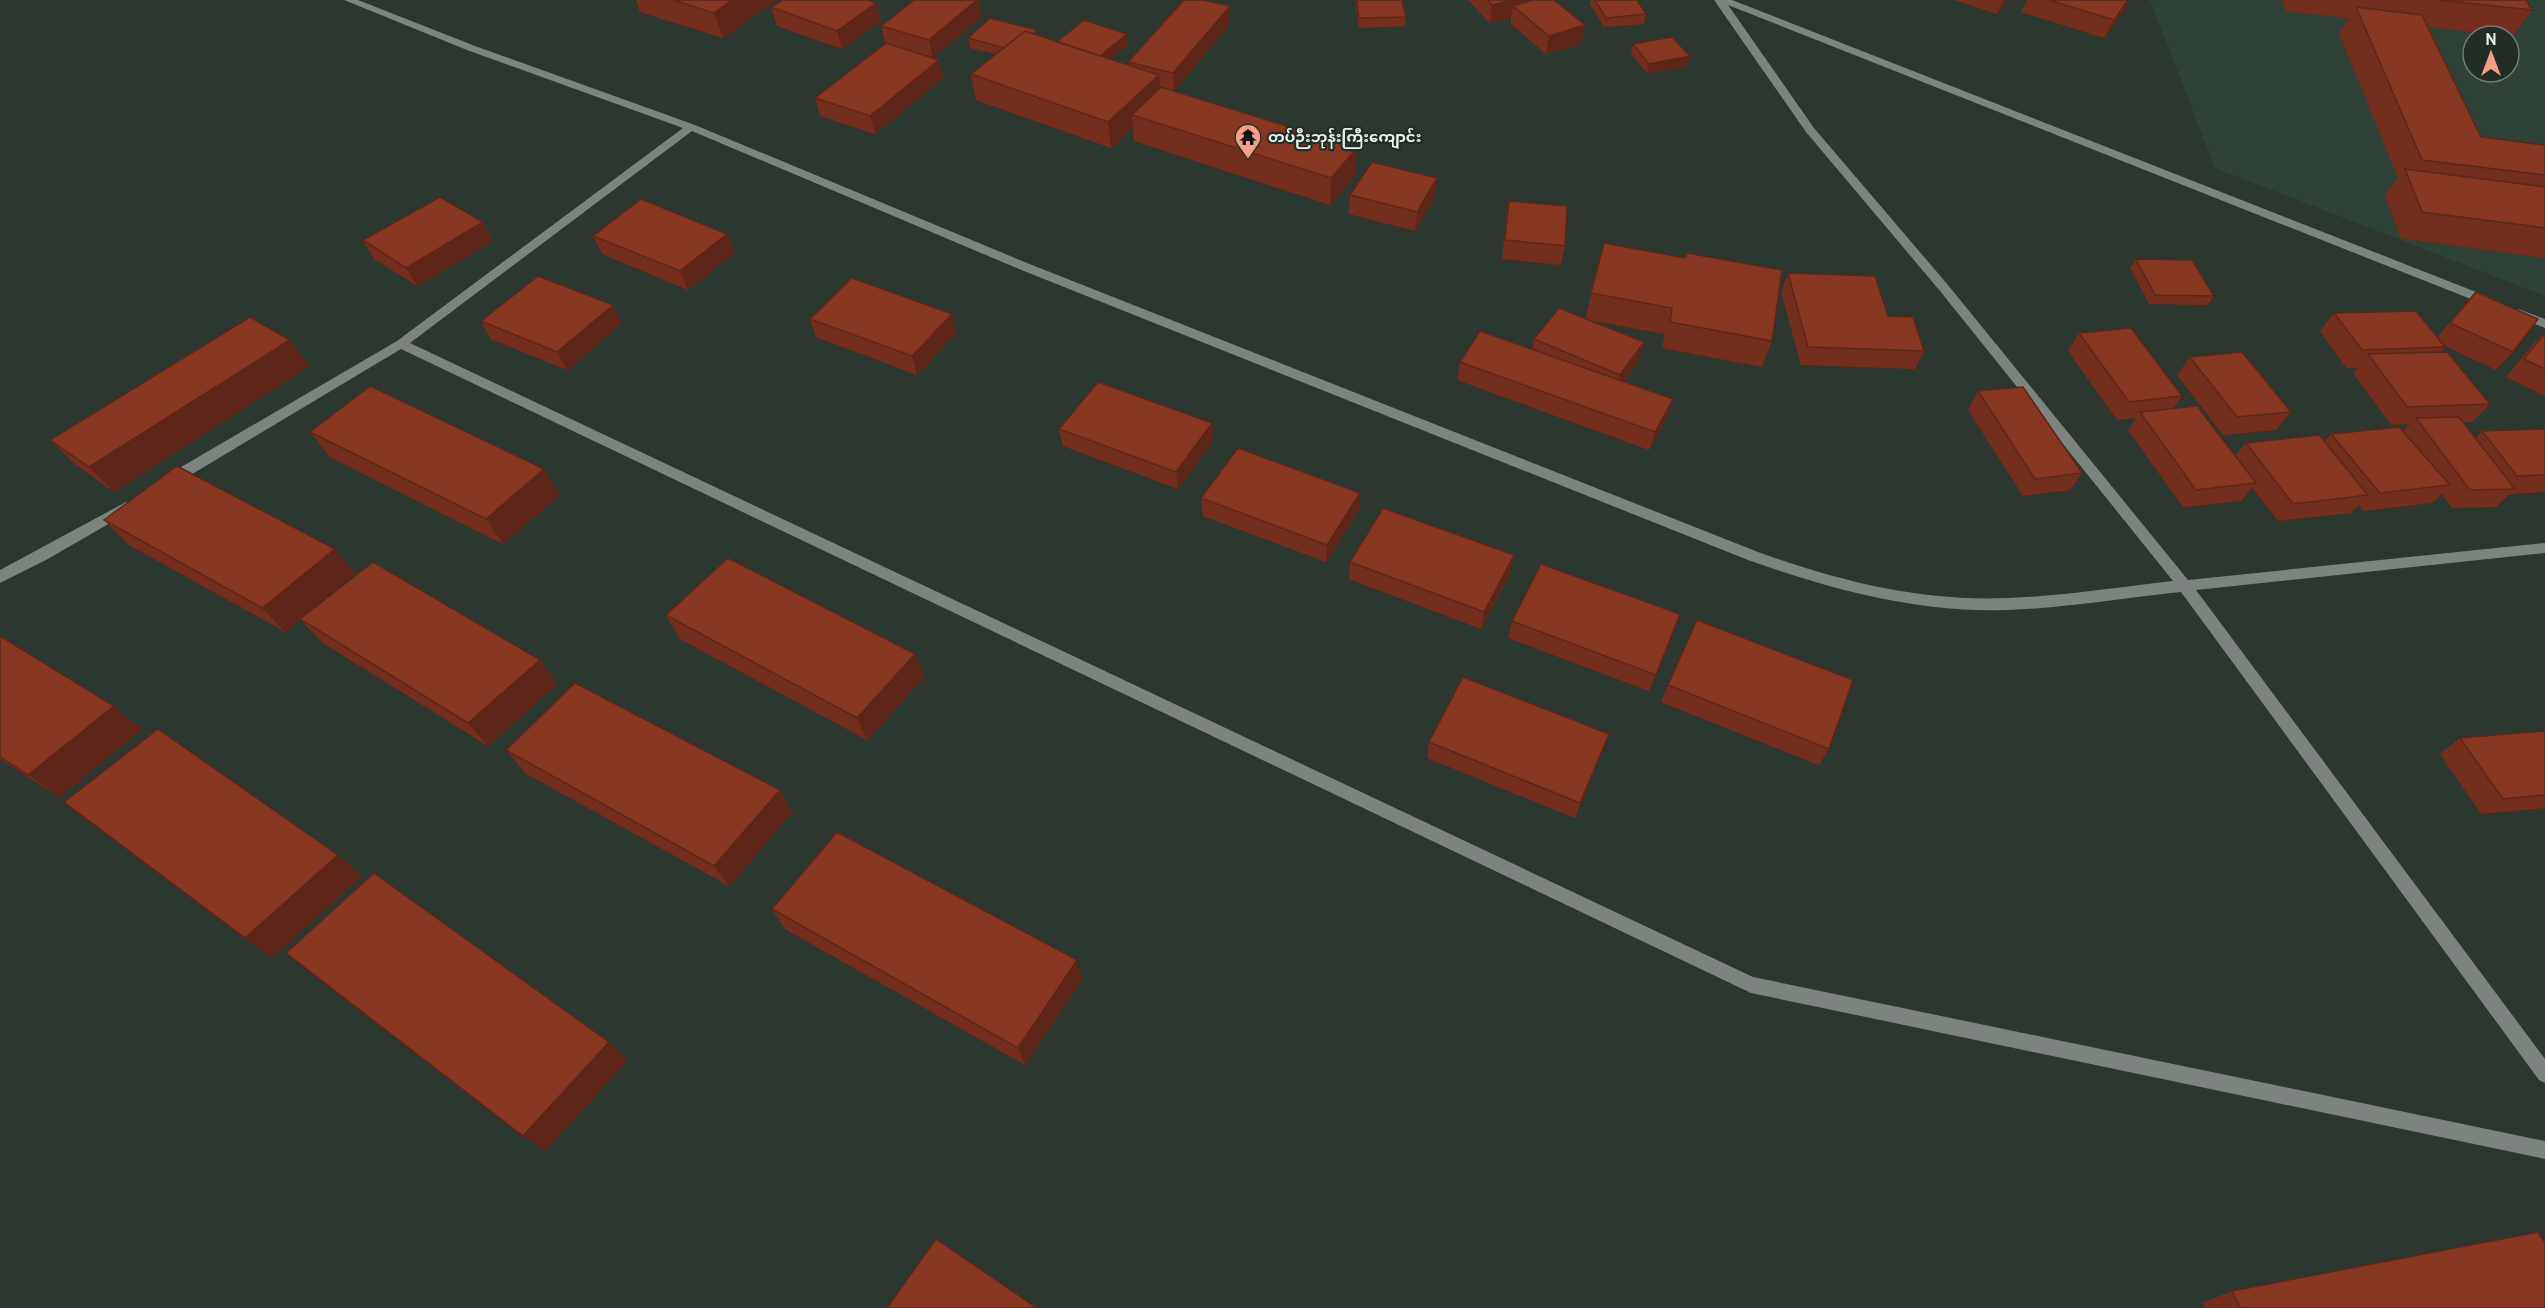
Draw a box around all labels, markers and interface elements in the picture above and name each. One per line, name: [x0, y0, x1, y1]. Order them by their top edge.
north arrow: [2461, 24, 2521, 84]
text: N: [2485, 31, 2497, 51]
temple icon: တပ်ဉီးဘုန်းကြီးကျောင်း: [1233, 122, 1263, 160]
place label: တပ်ဉီးဘုန်းကြီးကျောင်း: [1268, 127, 1422, 149]

